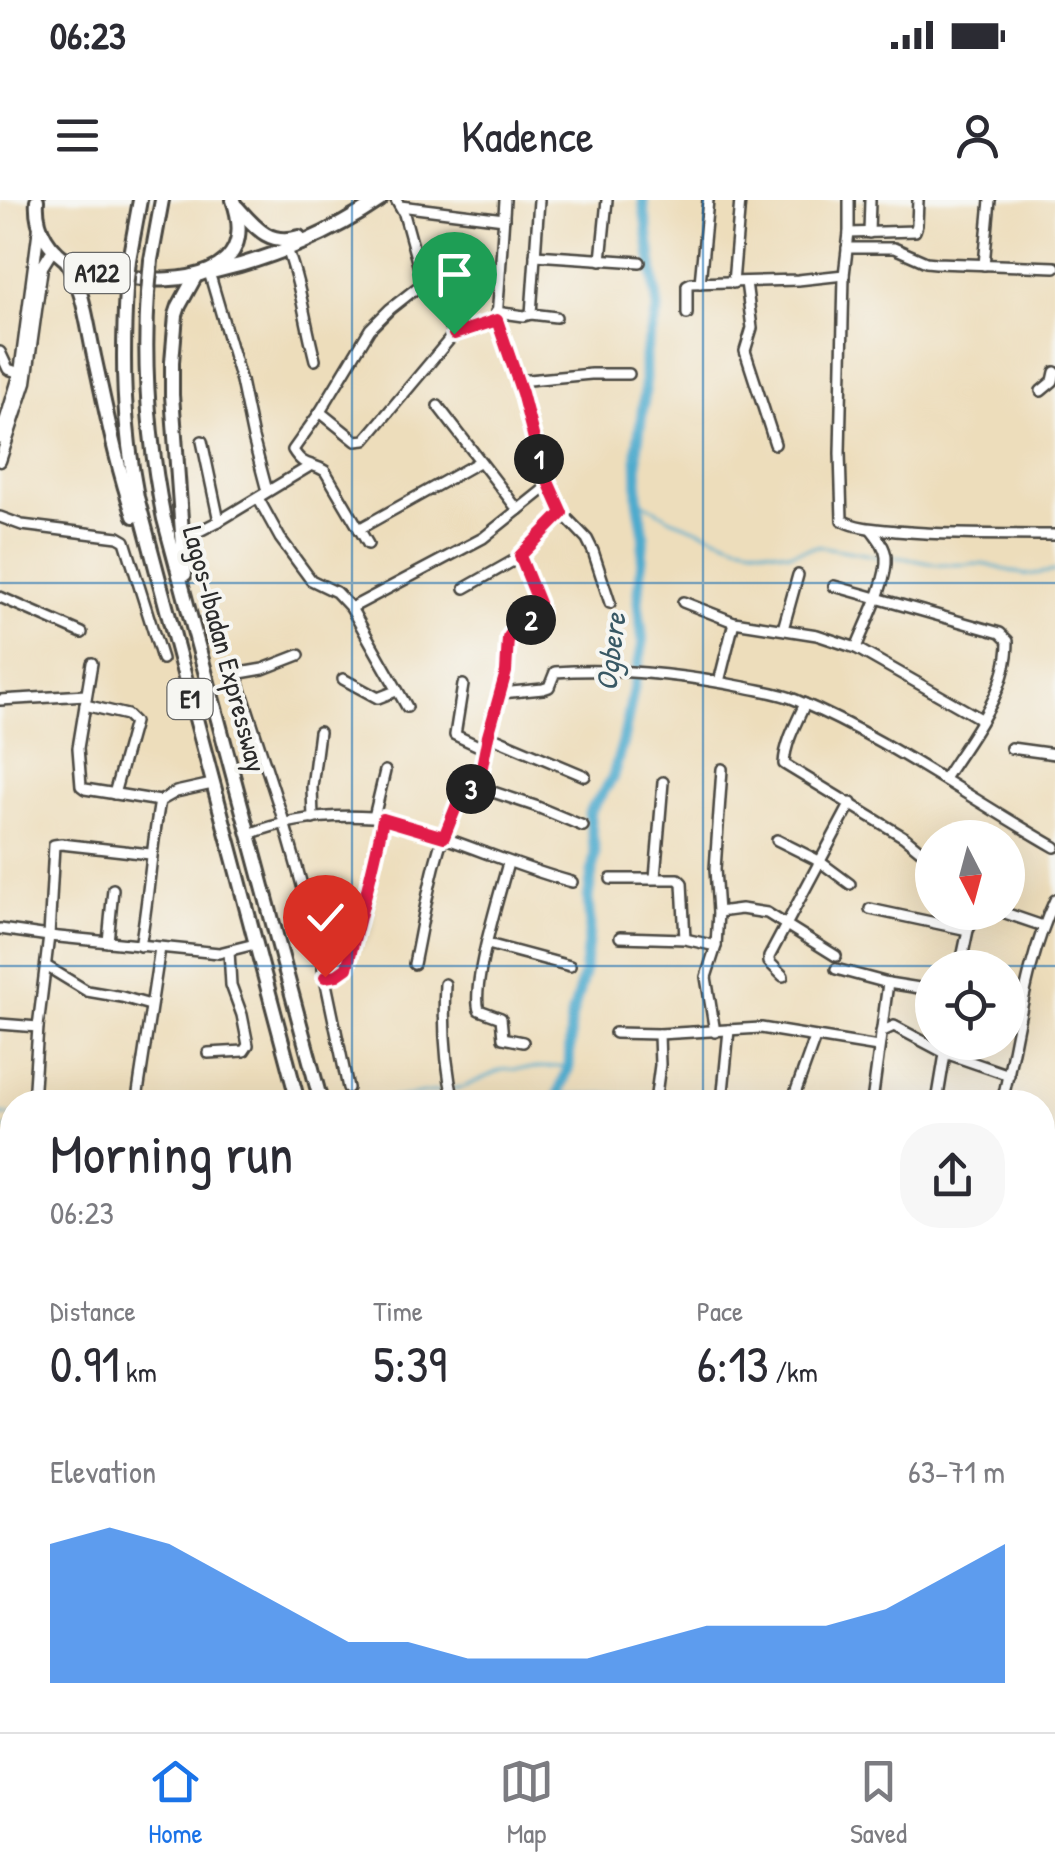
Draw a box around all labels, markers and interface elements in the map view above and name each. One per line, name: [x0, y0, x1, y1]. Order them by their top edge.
text: 06:23: [50, 9, 126, 61]
text: Kadence: [461, 105, 594, 166]
icon: menu: [50, 108, 105, 163]
icon: person: [950, 108, 1005, 163]
pin: [412, 232, 497, 335]
icon: arrive: [427, 247, 482, 302]
road number: A122: [64, 253, 130, 293]
pin: 1: [514, 434, 564, 484]
text: 1: [534, 440, 544, 478]
street label: Lagos-Ibadan Expressway: [174, 522, 276, 776]
pin: 2: [506, 595, 556, 645]
text: 2: [524, 601, 538, 639]
water label: Ogbere: [585, 610, 636, 693]
road number: E1: [168, 679, 212, 719]
pin: 3: [446, 764, 496, 814]
text: 3: [465, 770, 477, 808]
north arrow: [915, 820, 1025, 930]
map controls: [915, 820, 1025, 1060]
pin: [283, 875, 368, 978]
icon: check: [298, 890, 353, 945]
button: locate: [915, 950, 1025, 1060]
text: Morning run: [50, 1116, 293, 1190]
button: share: [900, 1123, 1005, 1228]
text: 06:23: [50, 1191, 114, 1234]
text: Distance: [50, 1292, 136, 1330]
text: Time: [373, 1292, 423, 1330]
text: Pace: [697, 1292, 743, 1330]
text: 0.91: [50, 1330, 120, 1398]
text: 5:39: [373, 1330, 447, 1398]
text: 6:13: [697, 1330, 769, 1398]
text: km: [120, 1353, 157, 1391]
text: /km: [769, 1353, 818, 1391]
text: Elevation: [50, 1450, 156, 1493]
text: 63–71 m: [908, 1450, 1005, 1493]
tab: Home: [148, 1754, 203, 1852]
tab: Map: [499, 1754, 554, 1852]
tab: Saved: [850, 1754, 907, 1852]

